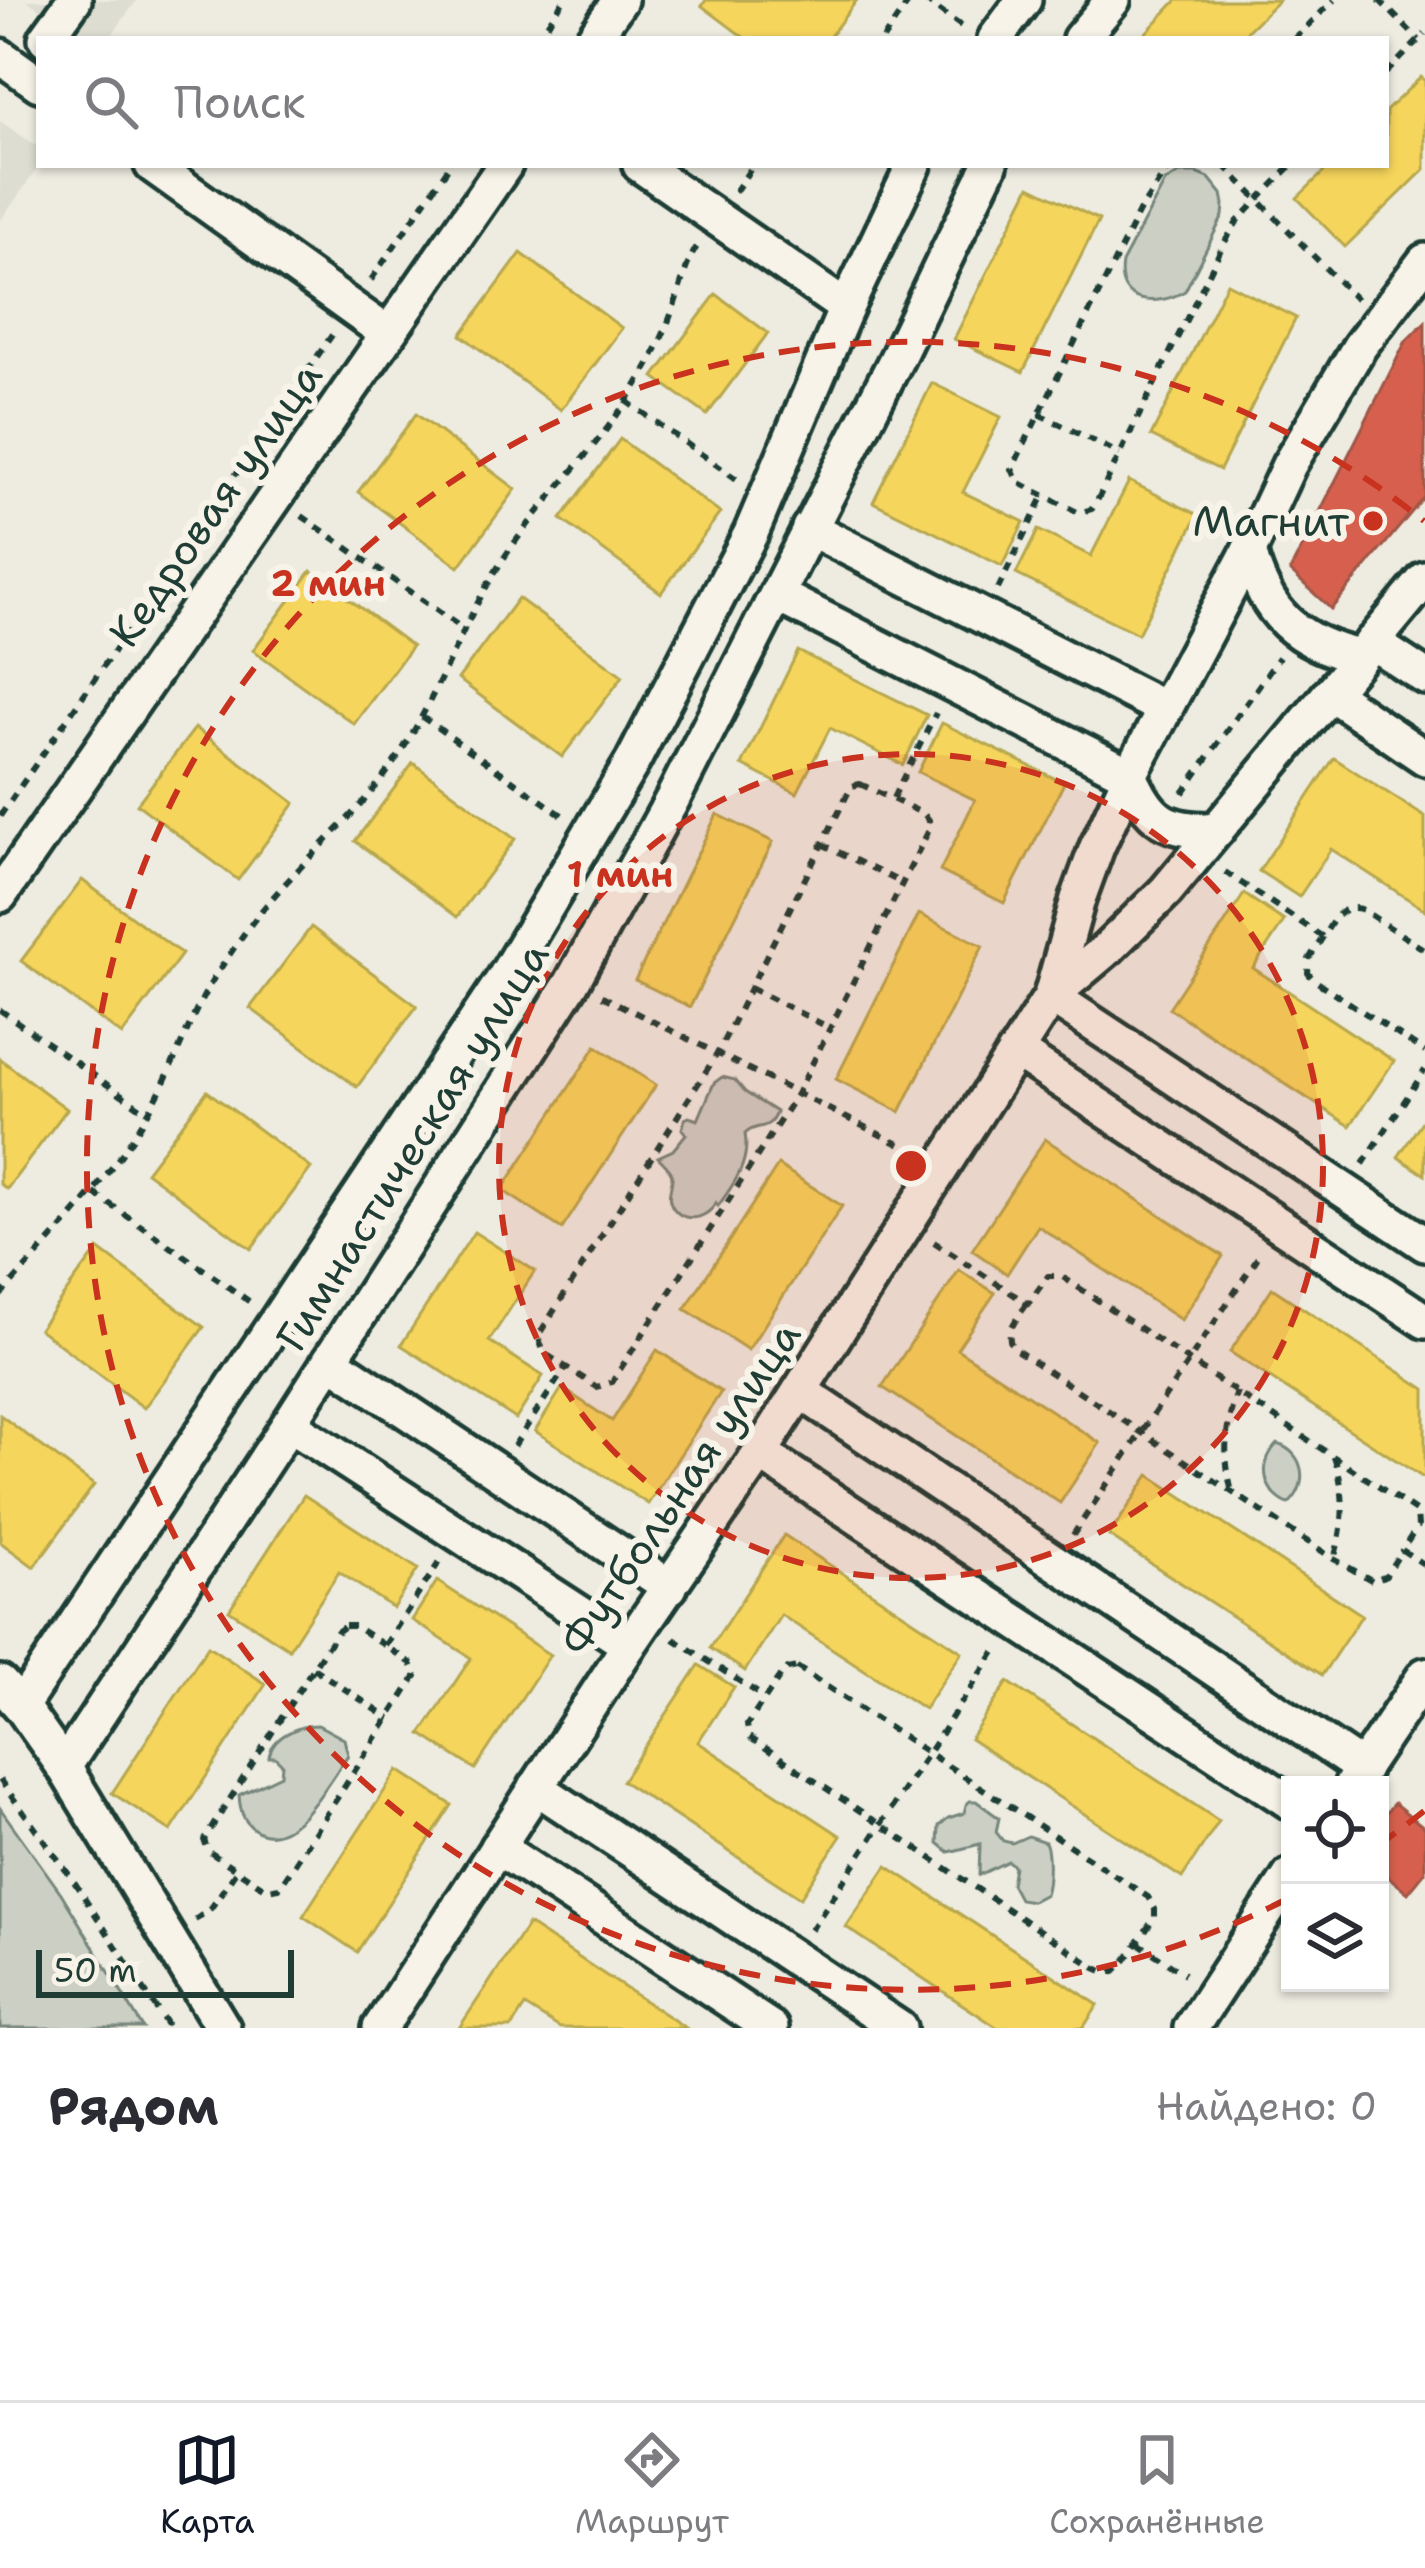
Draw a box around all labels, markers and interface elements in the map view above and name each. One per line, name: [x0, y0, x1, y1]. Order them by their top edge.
search box: [36, 36, 1389, 168]
icon: search: [78, 69, 144, 135]
text: Поиск: [174, 72, 305, 132]
street label: Кедровая улица: [96, 350, 334, 658]
place label: Магнит: [1192, 493, 1350, 549]
marker: Магнит: [1360, 508, 1386, 534]
text: 2 мин: [270, 559, 386, 608]
text: 1 мин: [567, 850, 673, 899]
street label: Гимнастическая улица: [263, 930, 561, 1362]
centre of rings: [890, 1145, 932, 1187]
street label: Футбольная улица: [547, 1310, 813, 1666]
map controls: [1281, 1776, 1389, 1992]
button: locate: [1281, 1776, 1389, 1884]
button: layers: [1281, 1884, 1389, 1992]
scale bar: [36, 1944, 294, 1997]
text: 50 m: [54, 1948, 137, 1993]
text: Рядом: [48, 2072, 219, 2140]
text: Найдено: 0: [1156, 2080, 1377, 2132]
tab: Карта: [160, 2427, 255, 2544]
tab: Маршрут: [575, 2427, 729, 2544]
tab: Сохранённые: [1049, 2427, 1265, 2544]

